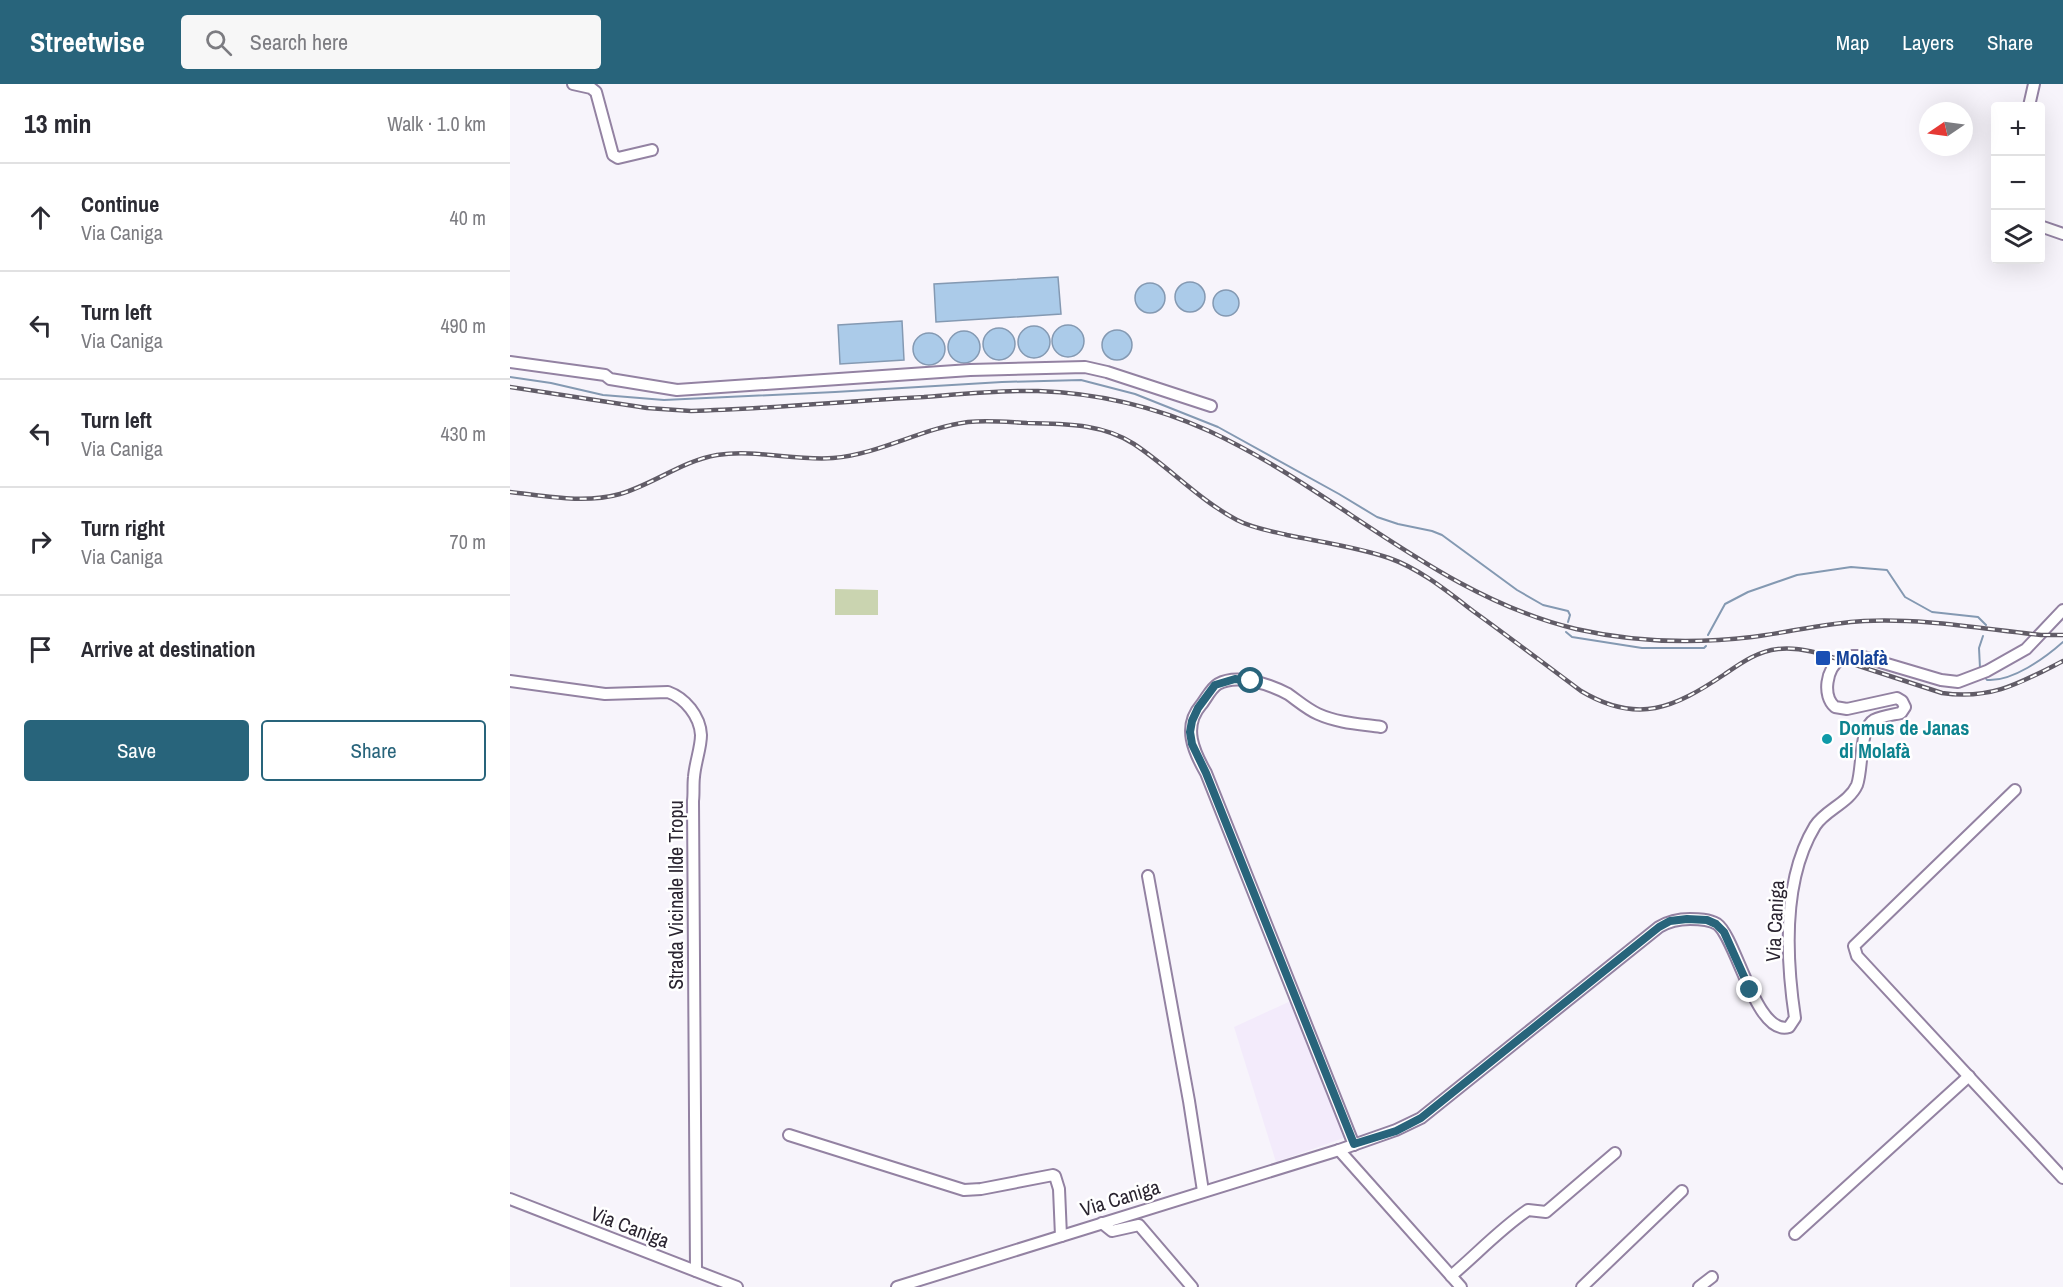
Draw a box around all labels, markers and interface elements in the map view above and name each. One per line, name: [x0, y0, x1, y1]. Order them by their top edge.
search box: [181, 15, 601, 69]
text: Streetwise: [30, 23, 145, 61]
icon: search: [202, 26, 235, 59]
text: Search here: [250, 27, 348, 57]
text: Map: [1836, 28, 1869, 57]
text: Layers: [1902, 28, 1954, 57]
text: Share: [1987, 28, 2033, 57]
north arrow: [1919, 102, 1973, 156]
map controls: [1991, 102, 2045, 264]
button: +: [1991, 102, 2045, 156]
text: 13 min: [24, 106, 92, 141]
text: Walk · 1.0 km: [387, 110, 486, 137]
button: −: [1991, 156, 2045, 210]
text: Continue: [81, 189, 159, 219]
icon: ahead: [24, 201, 57, 234]
text: 40 m: [450, 204, 486, 231]
button: layers: [1991, 210, 2045, 264]
text: Via Caniga: [81, 219, 163, 246]
text: Turn left: [81, 297, 152, 327]
icon: left: [24, 309, 57, 342]
text: 490 m: [440, 312, 486, 339]
text: Via Caniga: [81, 327, 163, 354]
text: Turn left: [81, 405, 152, 435]
icon: left: [24, 417, 57, 450]
text: 430 m: [440, 420, 486, 447]
text: Via Caniga: [81, 435, 163, 462]
text: Turn right: [81, 513, 165, 543]
icon: right: [24, 525, 57, 558]
text: 70 m: [450, 528, 486, 555]
text: Via Caniga: [81, 543, 163, 570]
icon: arrive: [24, 633, 57, 666]
text: Arrive at destination: [81, 634, 255, 664]
place label: Molafà: [1836, 644, 1888, 671]
marker: Molafà: [1814, 649, 1832, 667]
route start: [1237, 667, 1263, 693]
place label: Domus de Janas di Molafà: [1839, 714, 1969, 764]
button: Save: [24, 720, 249, 781]
button: Share: [261, 720, 486, 781]
marker: Domus de Janas di Molafà: [1820, 732, 1834, 746]
street label: Strada Vicinale Ilde Tropu: [662, 800, 689, 990]
street label: Via Caniga: [1759, 879, 1790, 963]
route end: [1736, 976, 1762, 1002]
street label: Via Caniga: [1077, 1173, 1163, 1222]
street label: Via Caniga: [587, 1199, 673, 1254]

